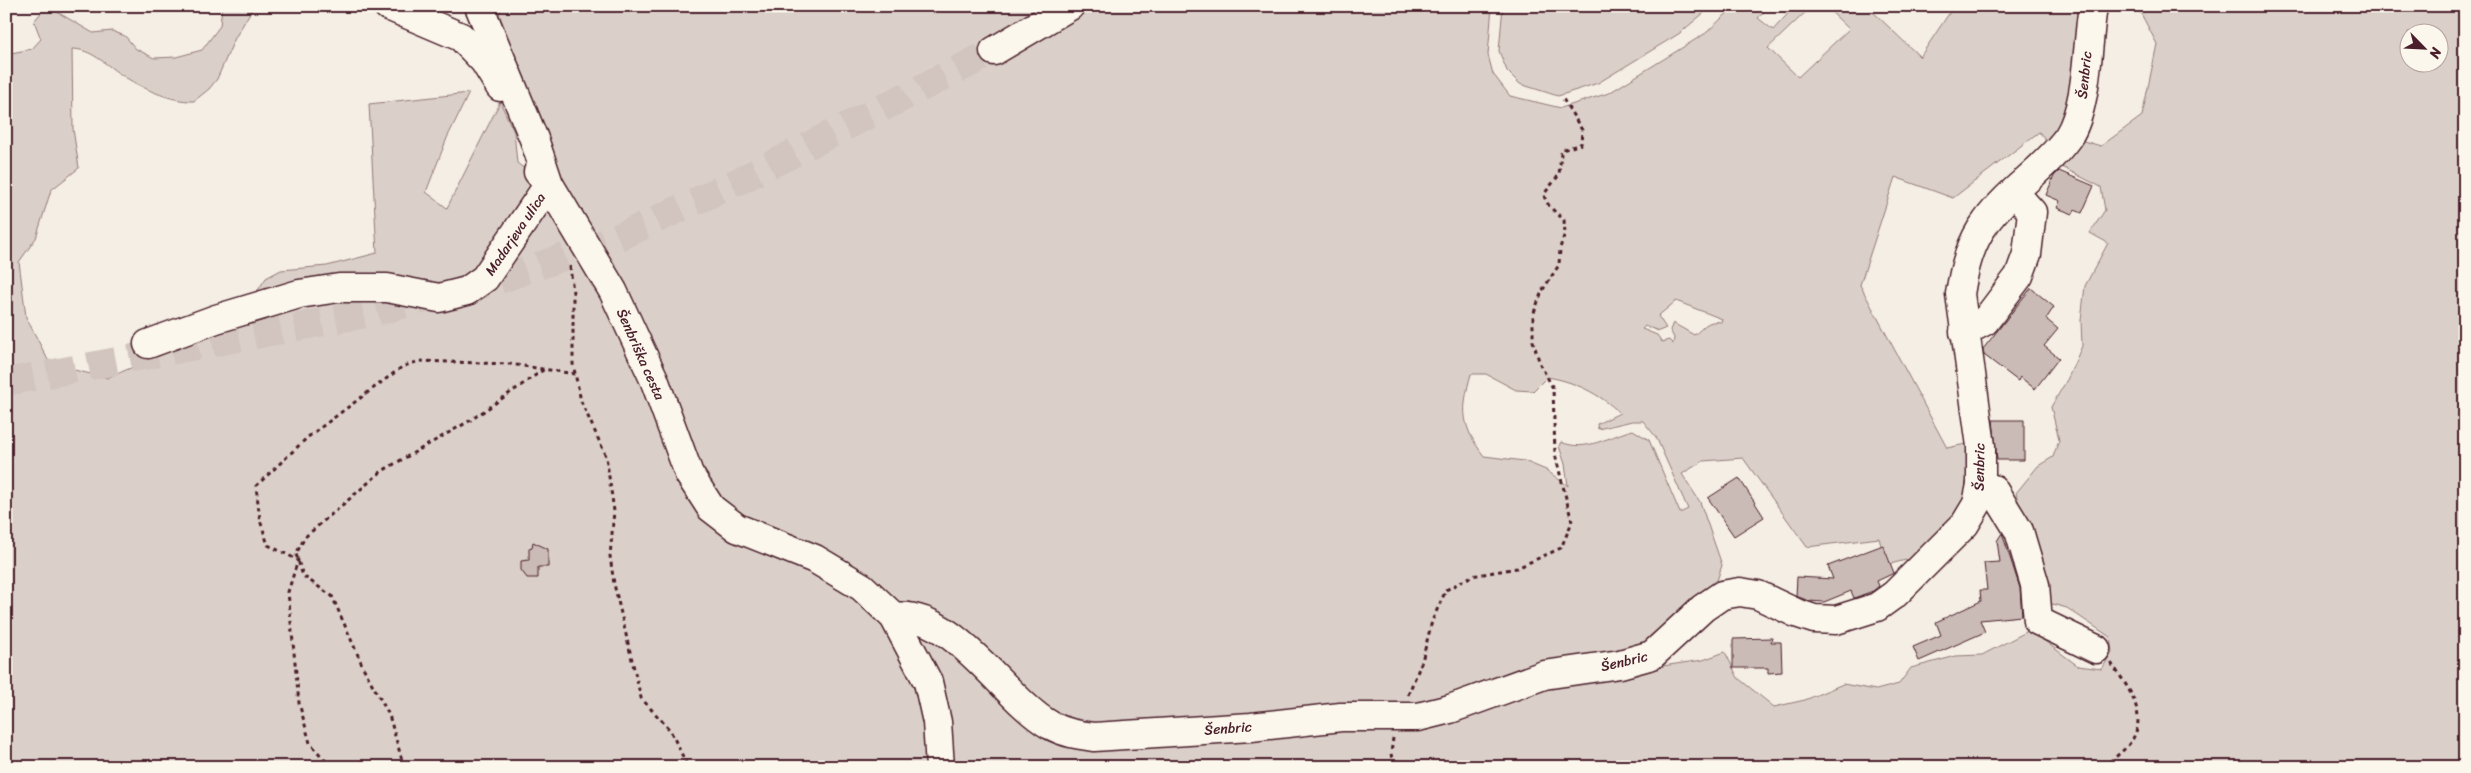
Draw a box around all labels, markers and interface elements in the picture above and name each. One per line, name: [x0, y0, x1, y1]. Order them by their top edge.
north arrow: [2398, 22, 2448, 72]
text: N: [2422, 43, 2449, 63]
street label: Šenbric: [2070, 50, 2099, 100]
street label: Madarjeva ulica: [478, 188, 553, 281]
street label: Šenbriška cesta: [609, 304, 672, 405]
street label: Šenbric: [1967, 443, 1992, 491]
street label: Šenbric: [1598, 644, 1650, 679]
street label: Šenbric: [1203, 714, 1253, 743]

